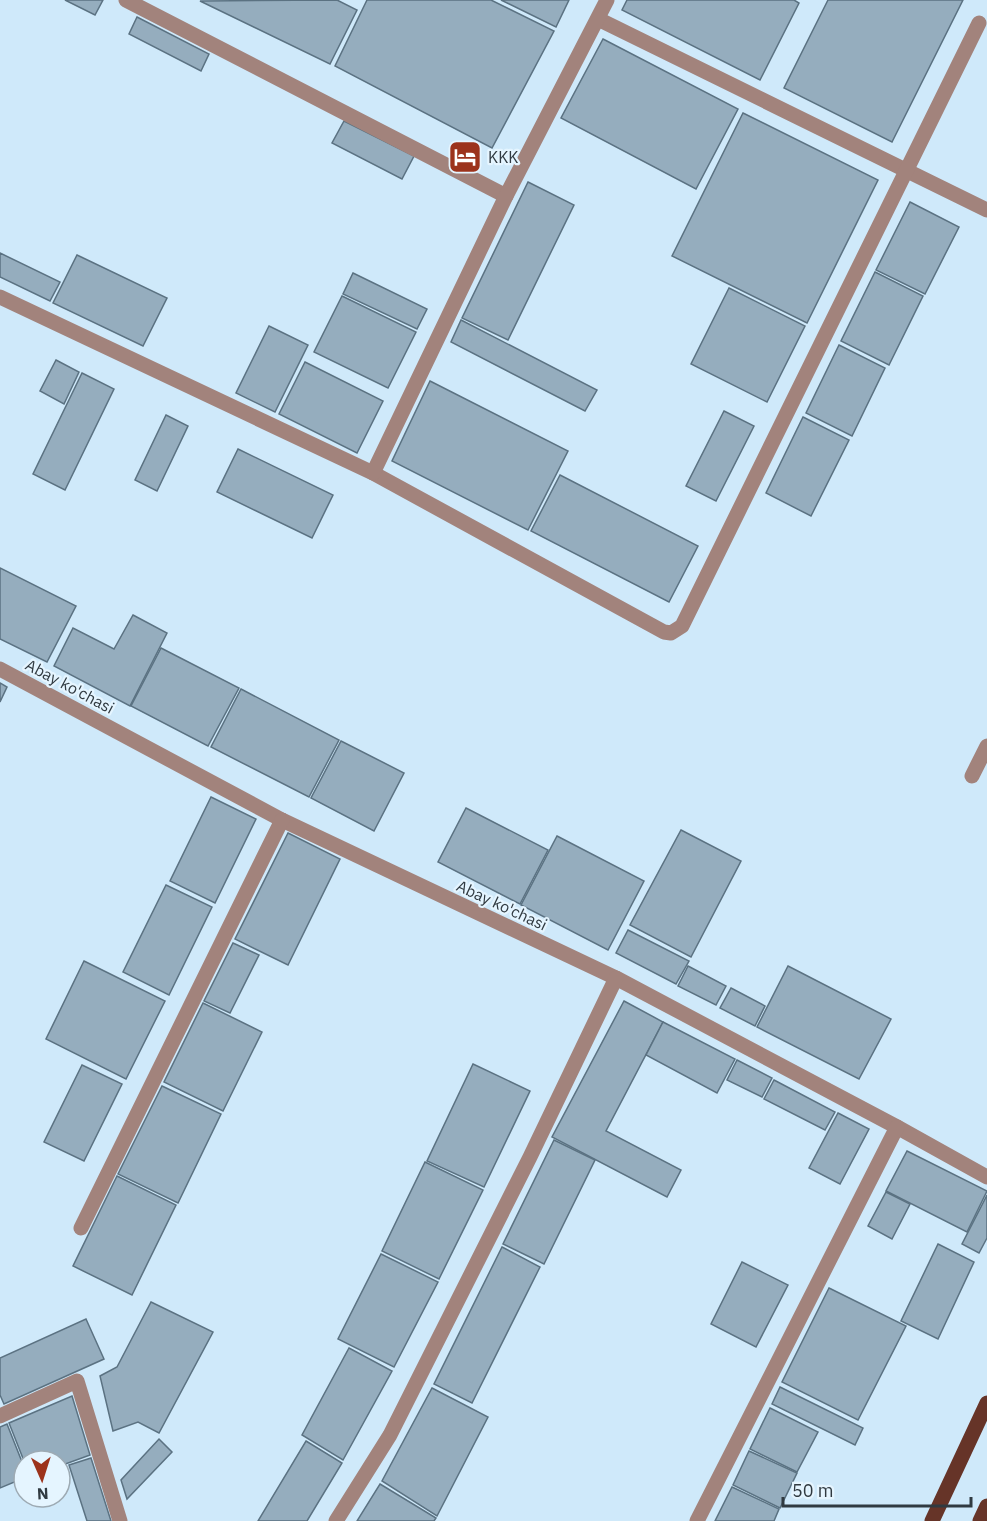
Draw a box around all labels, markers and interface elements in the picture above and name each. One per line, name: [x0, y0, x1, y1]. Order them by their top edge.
hotel icon: KKK: [447, 139, 483, 175]
place label: KKK: [488, 147, 518, 167]
street label: Abay ko'chasi: [22, 654, 118, 718]
street label: Abay ko'chasi: [454, 875, 550, 935]
north arrow: [12, 1449, 72, 1509]
scale bar: [783, 1470, 970, 1508]
text: 50 m: [792, 1479, 834, 1502]
text: N: [36, 1484, 49, 1504]

